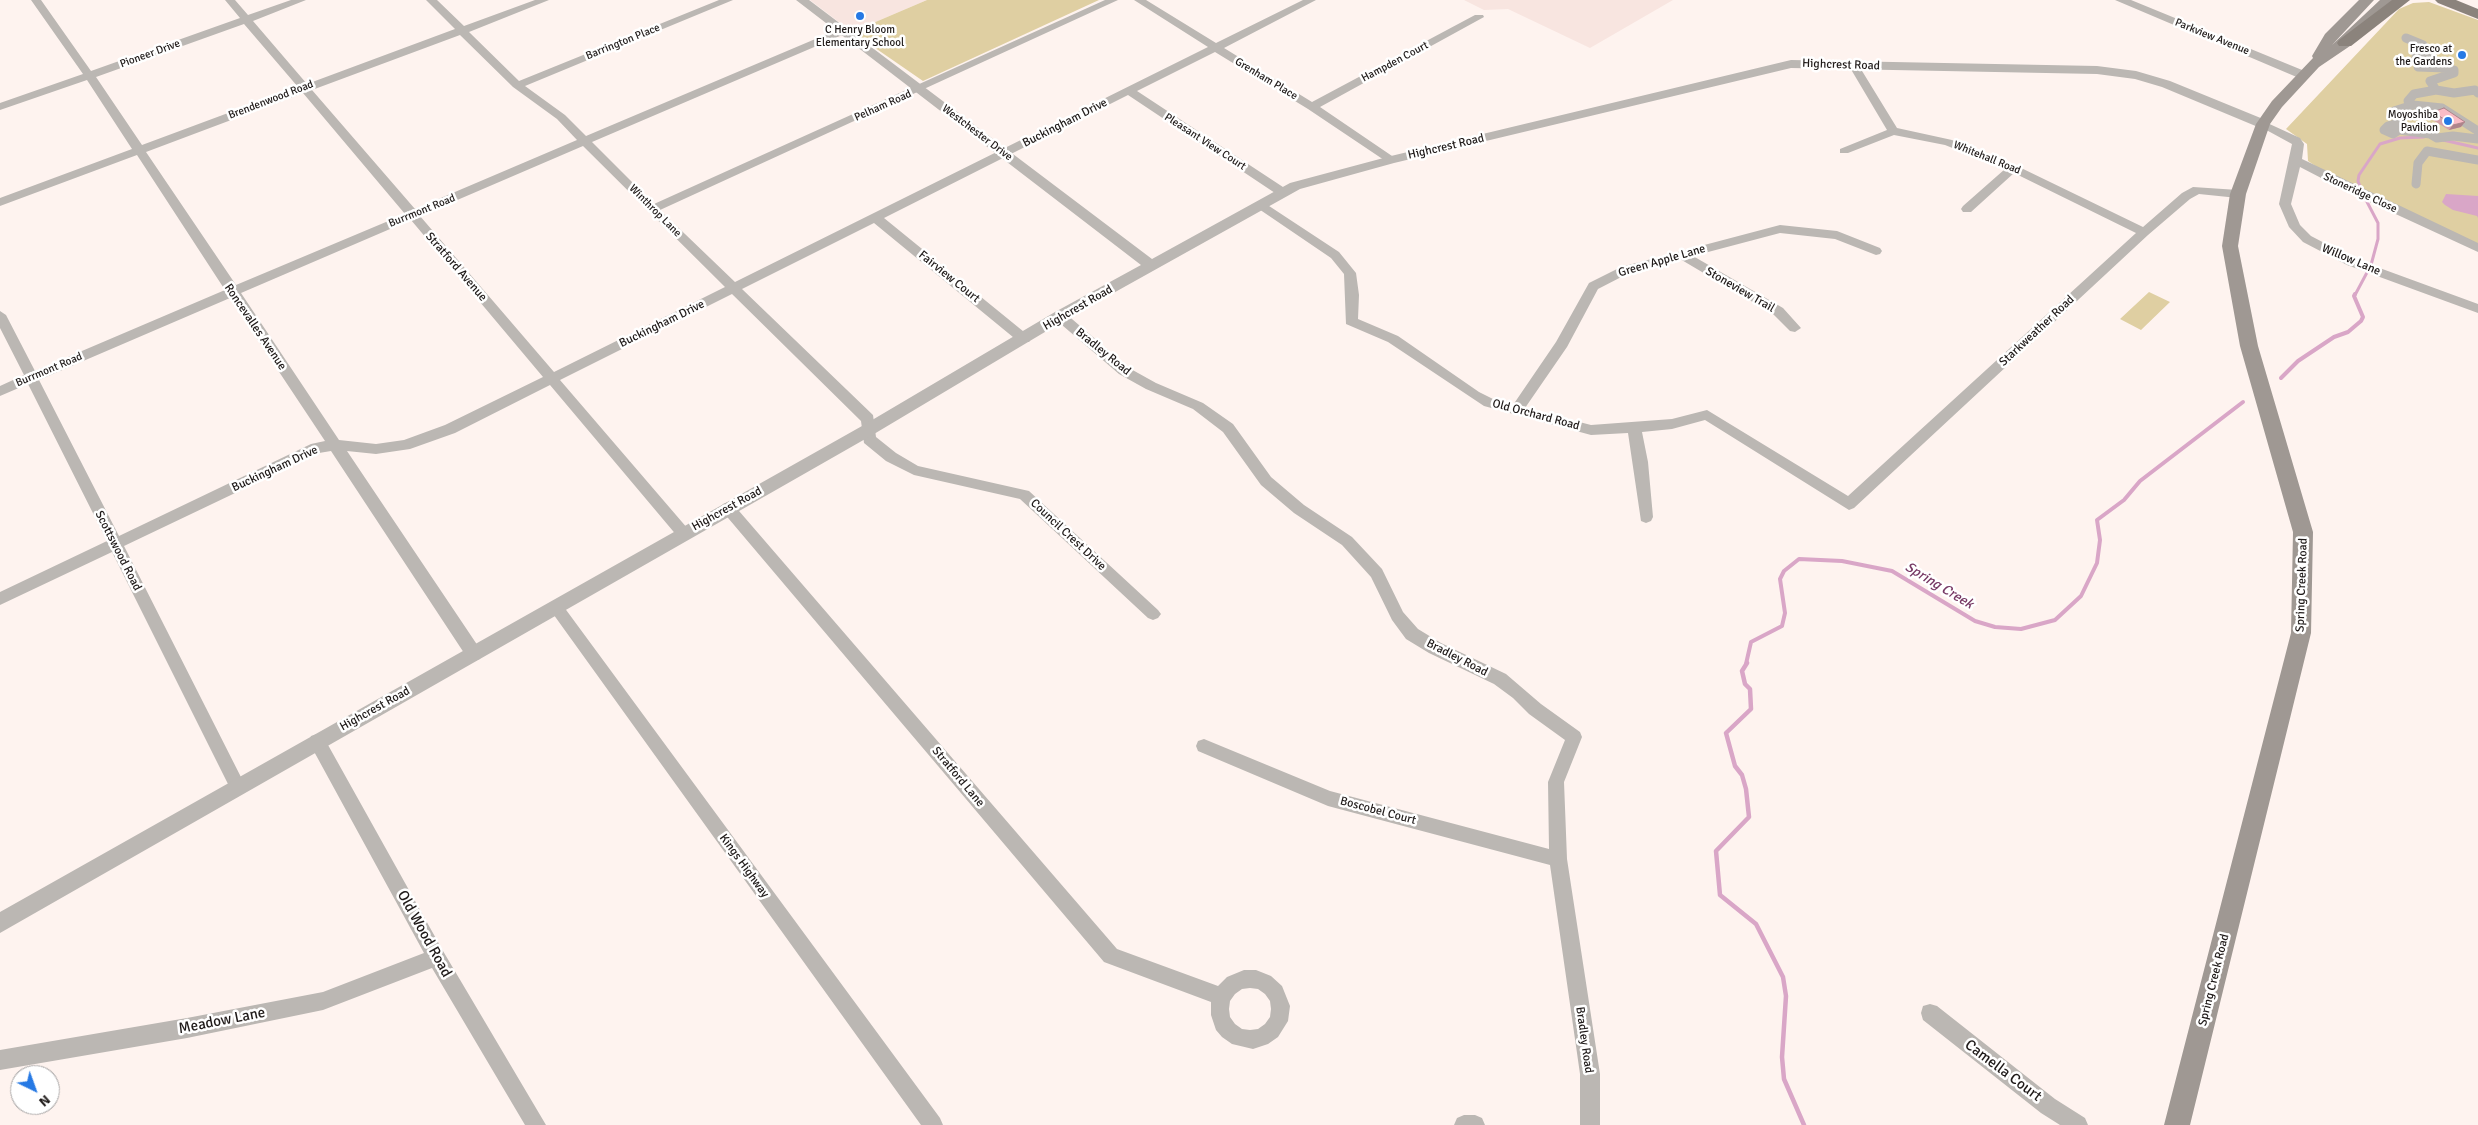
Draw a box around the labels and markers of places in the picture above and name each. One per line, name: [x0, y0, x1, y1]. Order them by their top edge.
marker: C Henry Bloom Elementary School: [854, 10, 866, 22]
place label: C Henry Bloom Elementary School: [816, 23, 904, 49]
place label: Fresco at the Gardens: [2395, 42, 2452, 68]
marker: Fresco at the Gardens: [2456, 49, 2468, 61]
place label: Moyoshiba Pavilion: [2388, 108, 2438, 134]
marker: Moyoshiba Pavilion: [2442, 115, 2454, 127]

